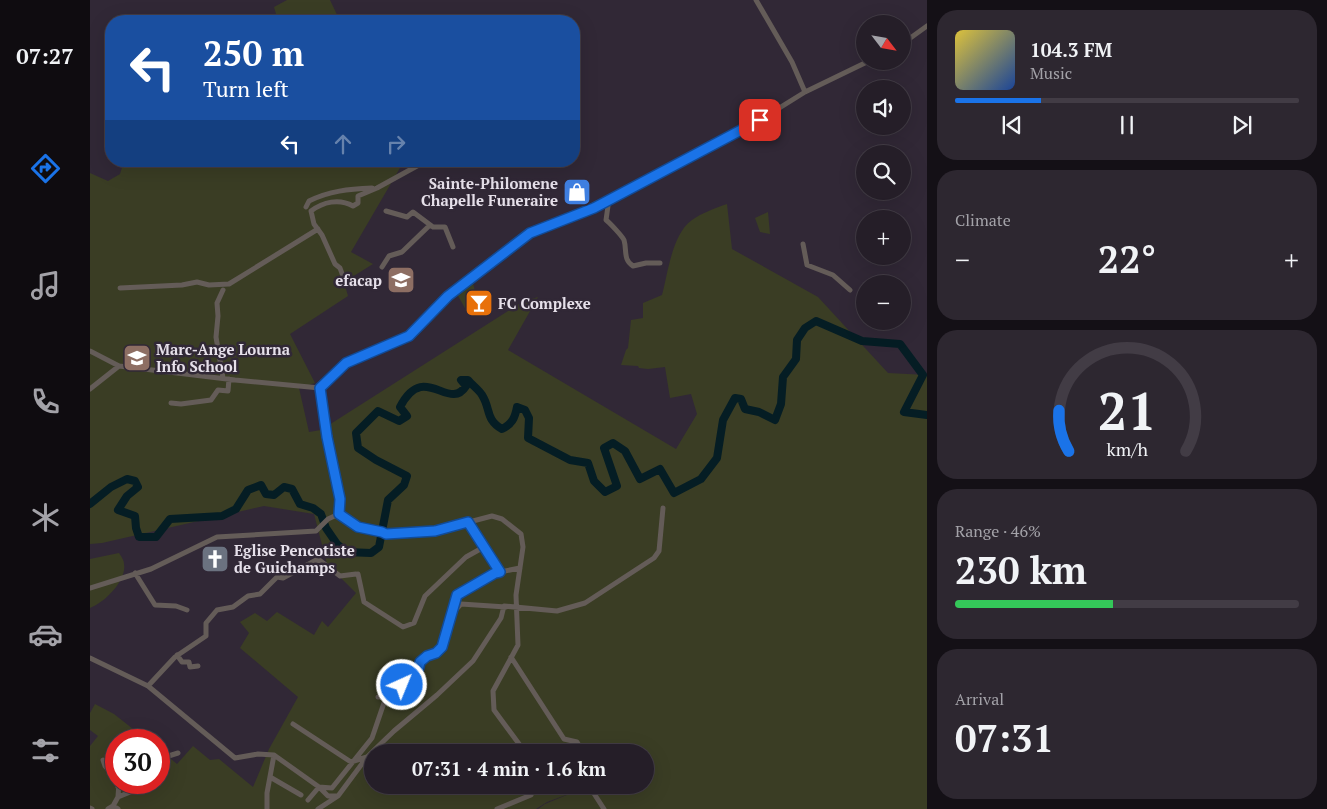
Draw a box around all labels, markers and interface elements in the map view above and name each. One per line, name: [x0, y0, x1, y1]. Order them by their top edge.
north arrow: [856, 15, 911, 70]
map controls: [856, 15, 911, 330]
text: 250 m: [203, 30, 304, 76]
icon: left: [120, 35, 185, 100]
text: 104.3 FM: [1030, 37, 1112, 62]
text: 07:27: [16, 41, 74, 70]
text: Music: [1030, 62, 1072, 84]
text: Turn left: [203, 74, 289, 103]
button: sound: [856, 80, 911, 135]
pin: [739, 99, 781, 141]
icon: arrive: [746, 106, 774, 134]
icon: previous: [998, 111, 1026, 139]
icon: pause: [1113, 111, 1141, 139]
icon: next: [1228, 111, 1256, 139]
icon: left: [276, 130, 304, 158]
icon: ahead: [329, 130, 357, 158]
icon: right: [382, 130, 410, 158]
button: search: [856, 145, 911, 200]
icon: directions: [28, 151, 63, 186]
place label: Sainte-Philomene Chapelle Funeraire: [421, 173, 558, 210]
shop icon: Sainte-Philomene Chapelle Funeraire: [562, 177, 592, 207]
text: Climate: [955, 209, 1011, 231]
button: +: [856, 210, 911, 265]
text: 22°: [1098, 234, 1156, 284]
text: −: [955, 241, 970, 278]
text: +: [1284, 241, 1299, 278]
school or university icon: efacap: [386, 265, 416, 295]
icon: music: [28, 268, 63, 303]
place label: efacap: [335, 270, 382, 290]
button: −: [856, 275, 911, 330]
bar icon: FC Complexe: [464, 288, 494, 318]
place label: FC Complexe: [498, 293, 591, 313]
place label: Marc-Ange Lourna Info School: [156, 339, 291, 376]
school or university icon: Marc-Ange Lourna Info School: [122, 343, 152, 373]
text: 21: [1098, 376, 1156, 445]
icon: phone: [28, 384, 63, 419]
text: km/h: [1106, 437, 1148, 461]
icon: climate: [28, 500, 63, 535]
text: Range · 46%: [955, 520, 1041, 542]
place label: Eglise Pencotiste de Guichamps: [234, 540, 355, 577]
church icon: Eglise Pencotiste de Guichamps: [200, 544, 230, 574]
text: 230 km: [955, 545, 1087, 595]
icon: car: [28, 617, 63, 652]
position arrow: [375, 658, 427, 710]
text: Arrival: [955, 688, 1004, 710]
text: 07:31: [955, 713, 1054, 763]
speed limit sign: 30: [105, 729, 170, 794]
icon: filters: [28, 733, 63, 768]
text: 07:31 · 4 min · 1.6 km: [412, 756, 606, 781]

